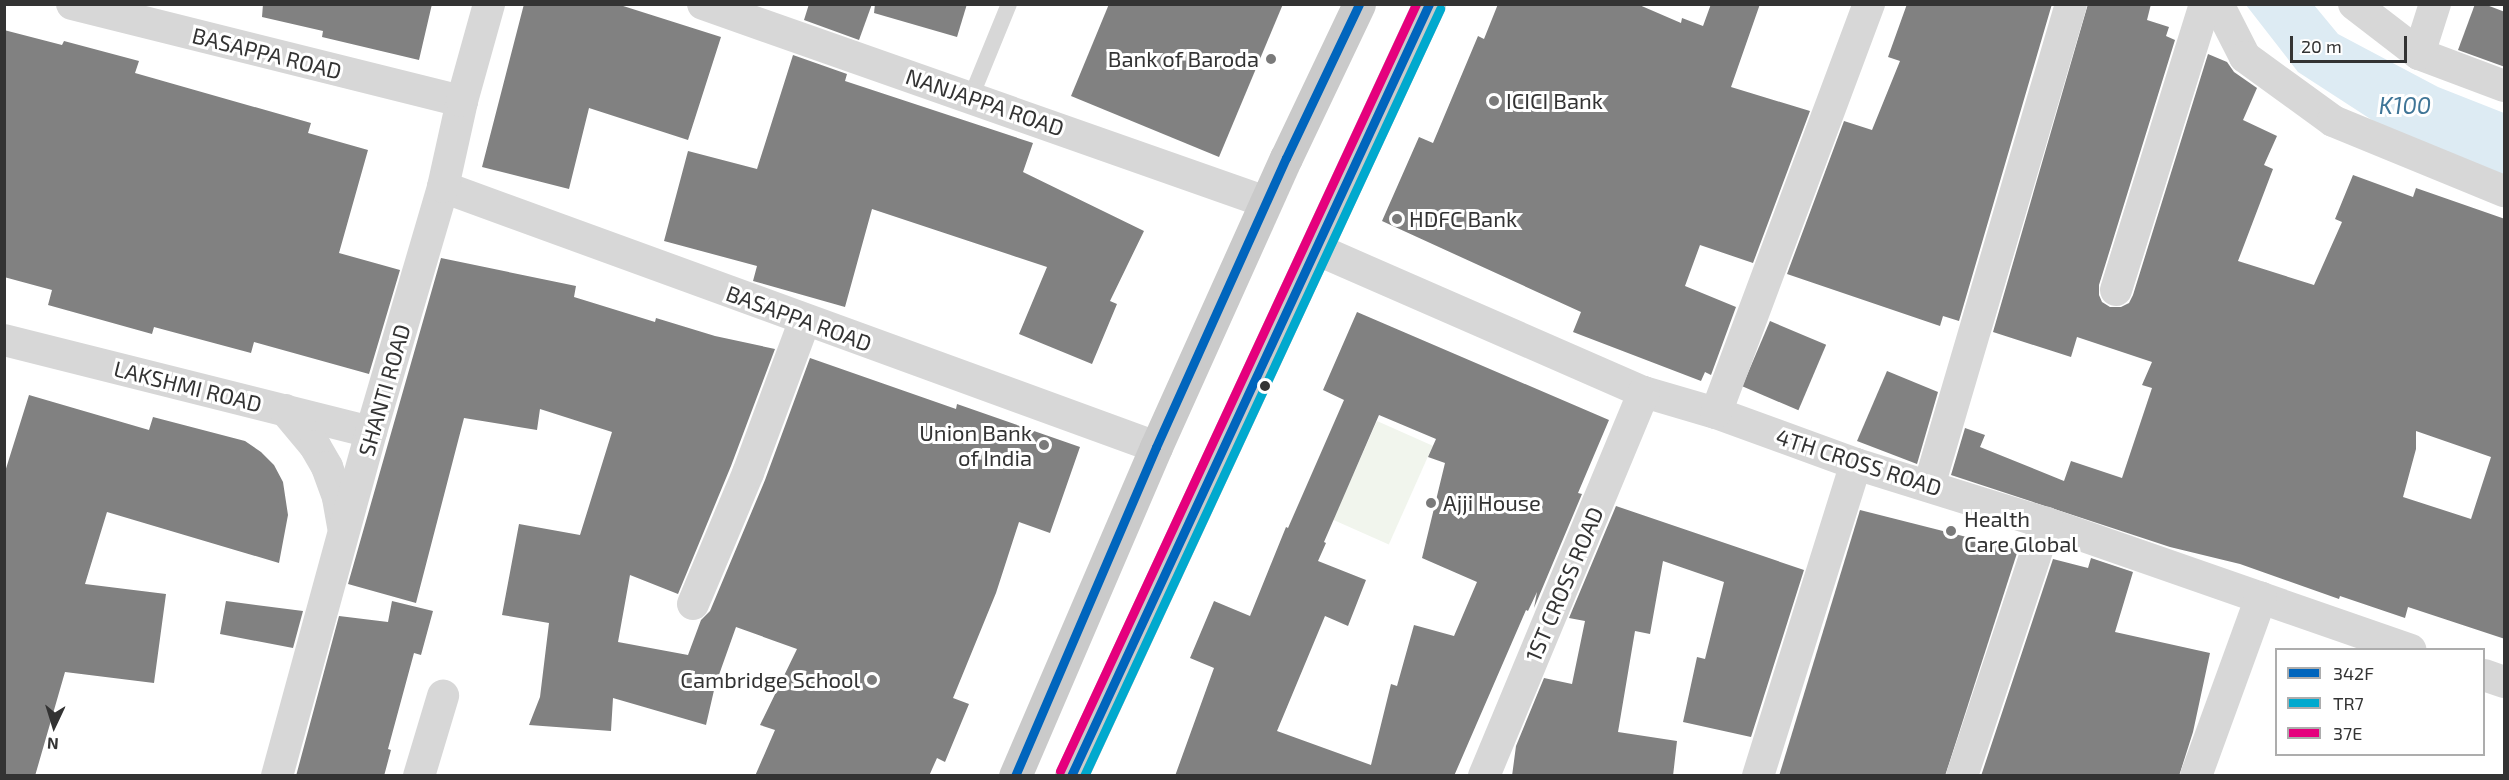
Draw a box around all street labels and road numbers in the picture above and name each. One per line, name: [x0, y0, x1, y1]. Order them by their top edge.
street label: BASAPPA ROAD: [189, 22, 345, 84]
street label: NANJAPPA ROAD: [902, 62, 1068, 142]
street label: BASAPPA ROAD: [722, 279, 876, 357]
street label: SHANTI ROAD: [353, 321, 415, 459]
street label: LAKSHMI ROAD: [111, 355, 265, 417]
street label: 4TH CROSS ROAD: [1773, 423, 1945, 501]
street label: 1ST CROSS ROAD: [1519, 503, 1609, 665]

